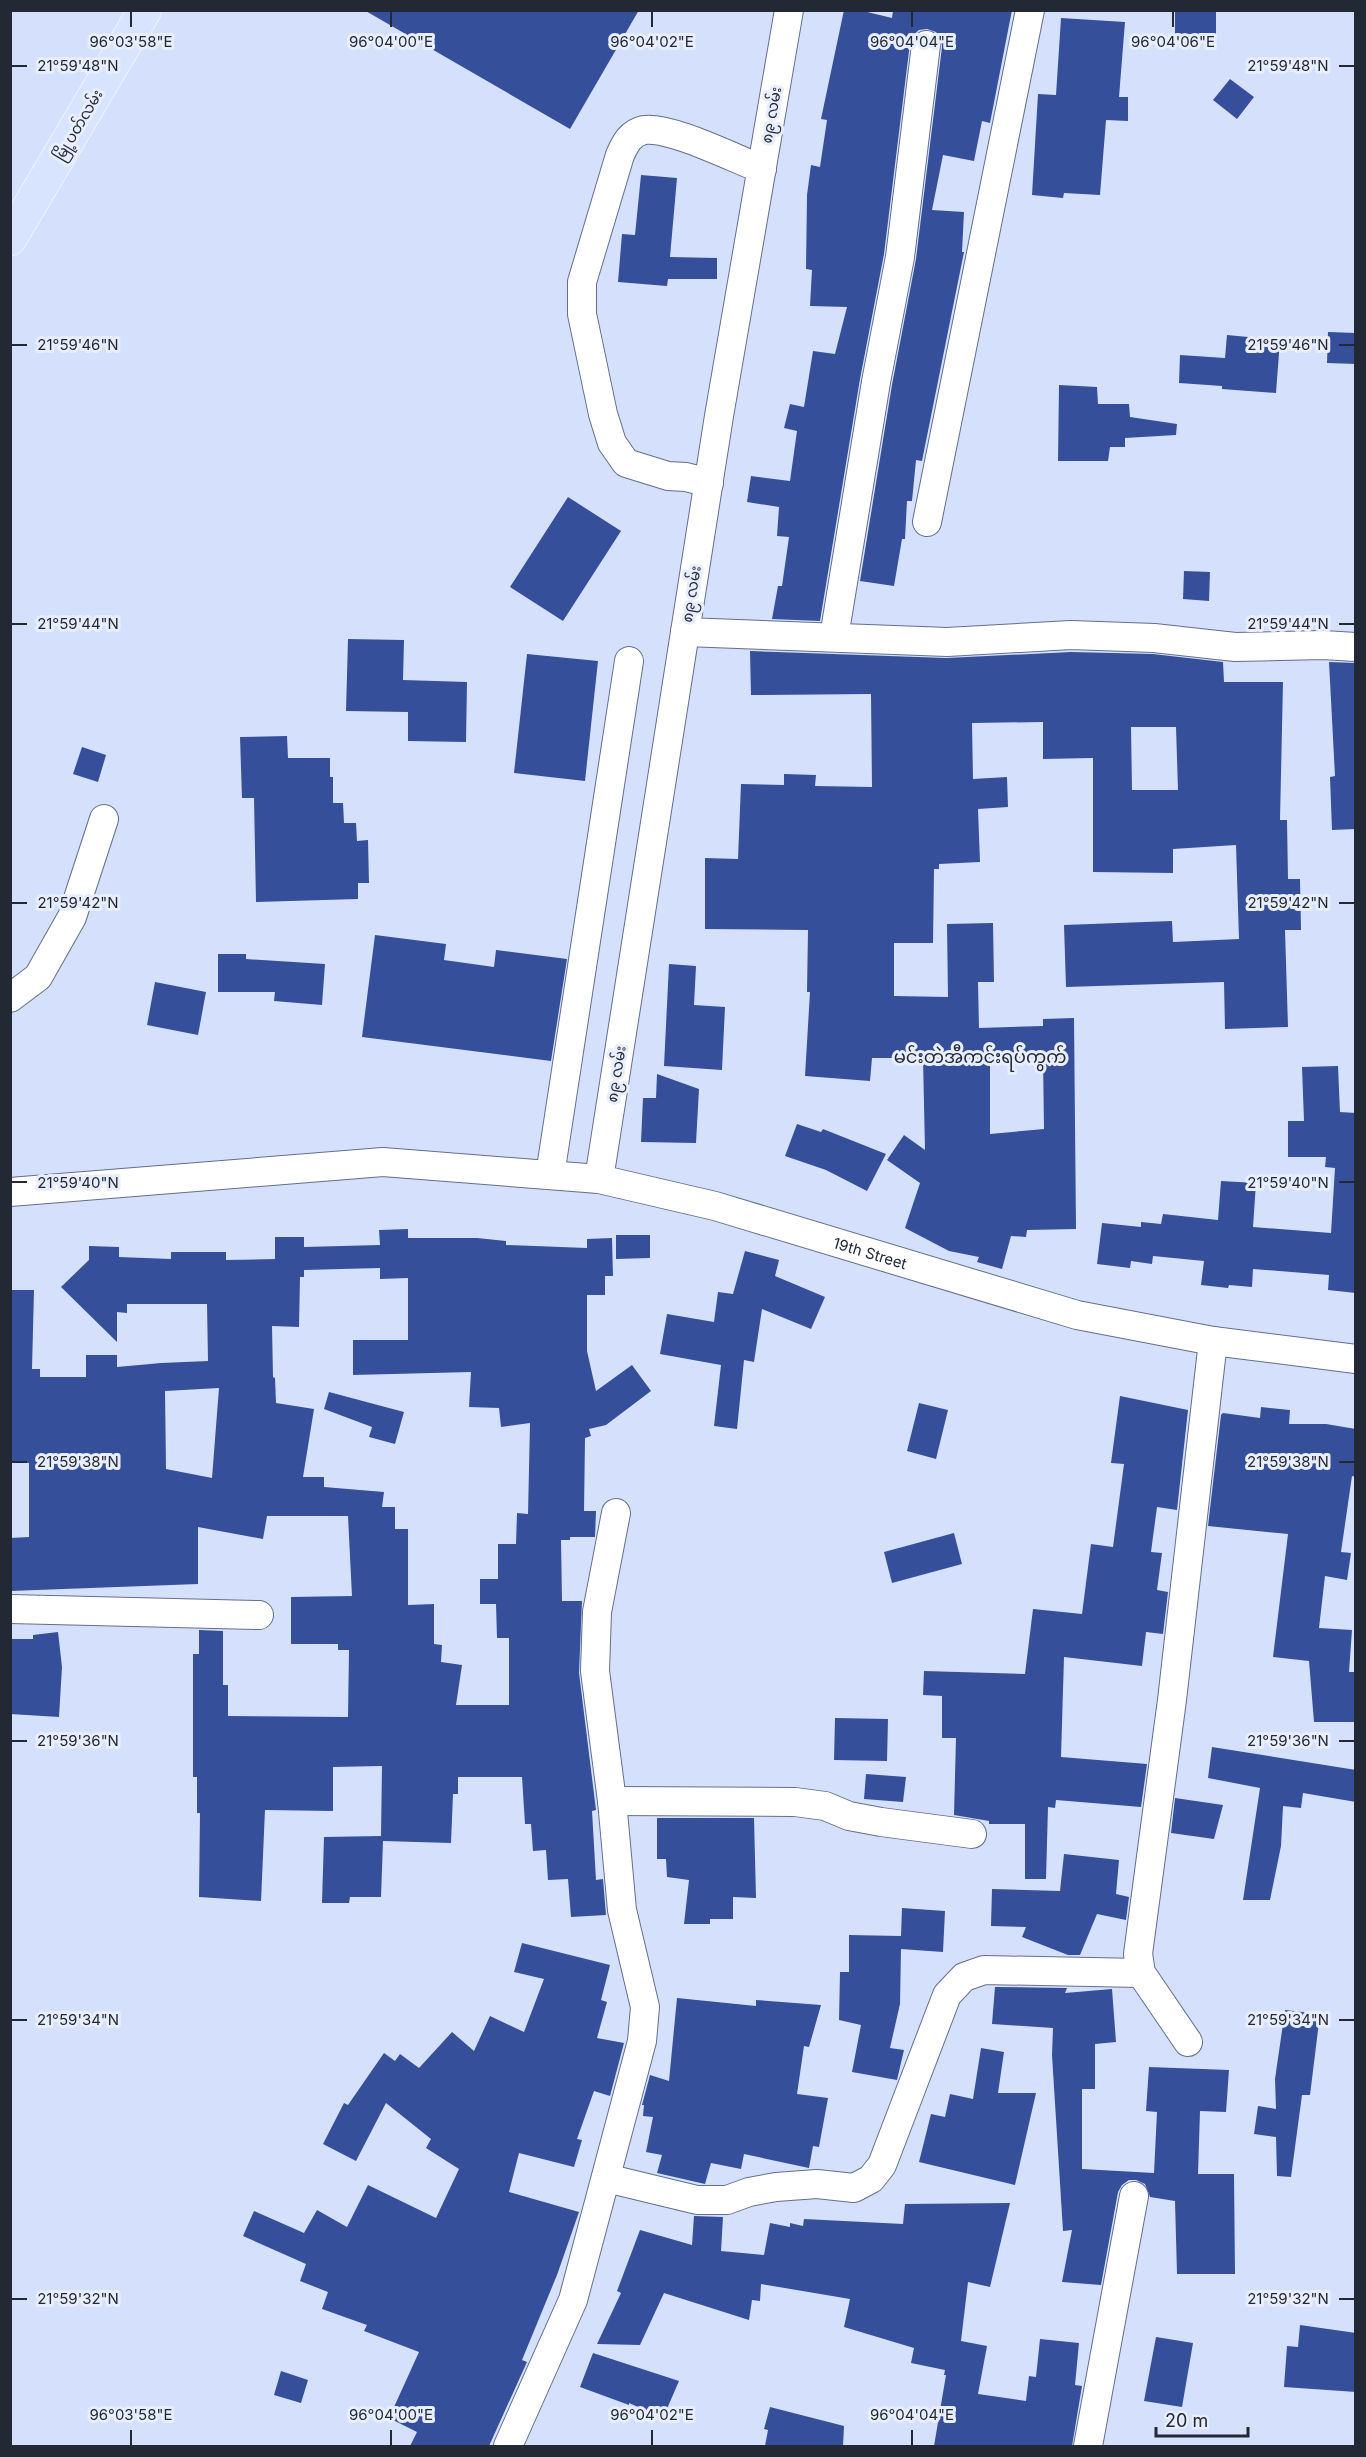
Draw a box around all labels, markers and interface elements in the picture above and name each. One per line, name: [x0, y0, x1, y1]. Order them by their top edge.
text: 96°03'58"E: [89, 32, 173, 51]
text: 96°04'00"E: [349, 32, 433, 51]
text: 96°04'02"E: [610, 32, 694, 51]
text: 96°04'04"E: [870, 32, 954, 51]
text: 96°04'06"E: [1131, 32, 1215, 51]
text: 21°59'48"N: [37, 56, 119, 75]
text: 21°59'48"N: [1247, 56, 1329, 75]
street label: ၈၉ လမ်း: [757, 85, 788, 145]
street label: မြို့ပတ်လမ်း: [49, 86, 109, 166]
text: 21°59'46"N: [37, 335, 119, 354]
text: 21°59'46"N: [1247, 335, 1329, 354]
street label: ၈၉ လမ်း: [677, 564, 708, 624]
text: 21°59'44"N: [37, 614, 119, 633]
text: 21°59'44"N: [1247, 614, 1329, 633]
text: 21°59'42"N: [37, 893, 119, 912]
text: 21°59'42"N: [1247, 893, 1329, 912]
district label: မင်းတဲအီကင်းရပ်ကွက်: [894, 1043, 1066, 1072]
street label: ၈၉ လမ်း: [602, 1044, 633, 1104]
text: 21°59'40"N: [37, 1173, 119, 1192]
text: 21°59'40"N: [1247, 1173, 1329, 1192]
street label: 19th Street: [831, 1233, 909, 1273]
text: 21°59'38"N: [37, 1452, 119, 1471]
text: 21°59'38"N: [1247, 1452, 1329, 1471]
text: 21°59'36"N: [37, 1731, 119, 1750]
text: 21°59'36"N: [1247, 1731, 1329, 1750]
text: 21°59'34"N: [37, 2010, 119, 2029]
text: 21°59'34"N: [1247, 2010, 1329, 2029]
text: 21°59'32"N: [37, 2289, 119, 2308]
text: 21°59'32"N: [1247, 2289, 1329, 2308]
scale bar: [1156, 2400, 1248, 2438]
text: 96°03'58"E: [89, 2405, 173, 2424]
text: 96°04'00"E: [349, 2405, 433, 2424]
text: 96°04'02"E: [610, 2405, 694, 2424]
text: 96°04'04"E: [870, 2405, 954, 2424]
text: 20 m: [1165, 2410, 1208, 2431]

